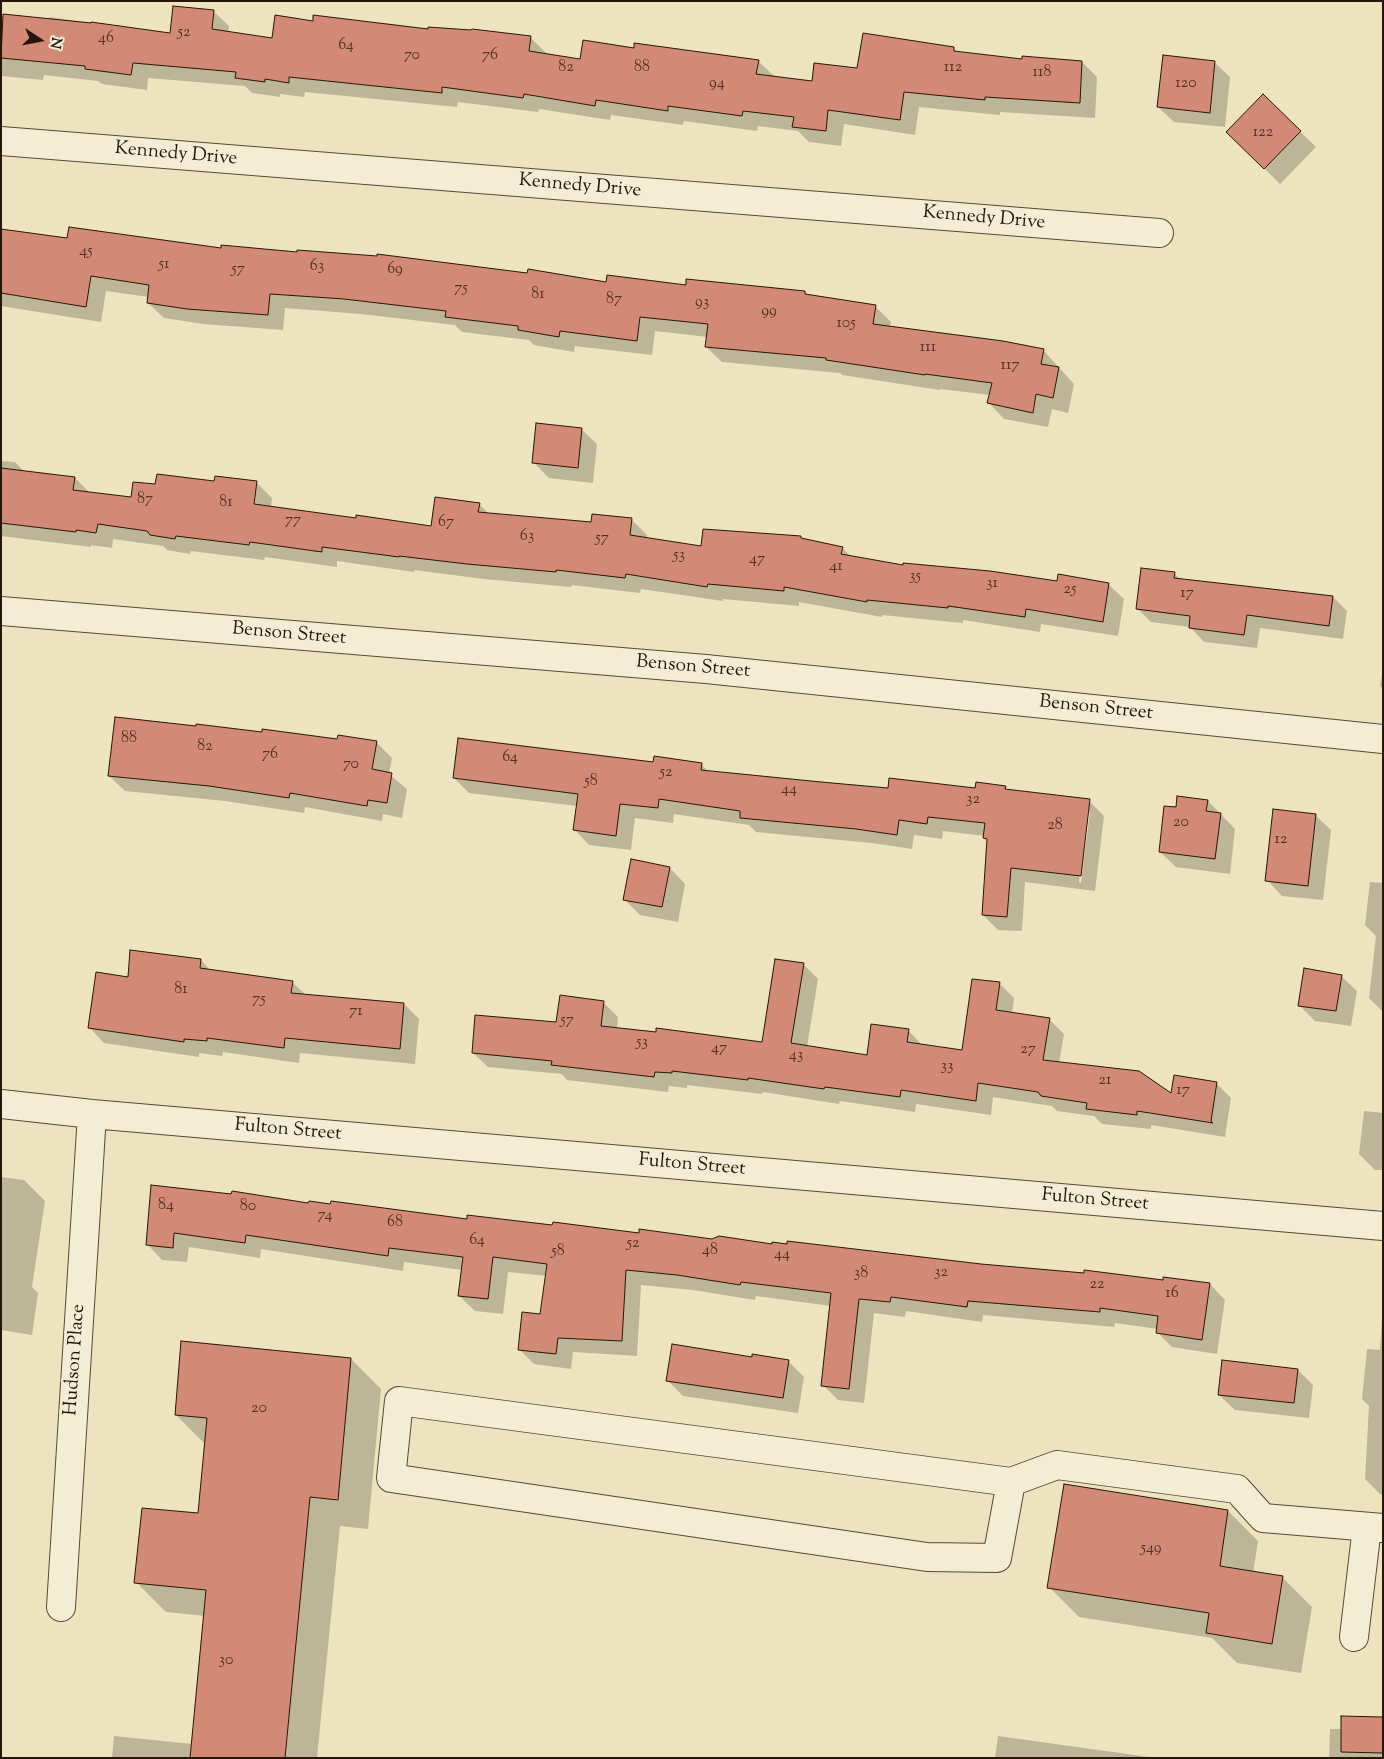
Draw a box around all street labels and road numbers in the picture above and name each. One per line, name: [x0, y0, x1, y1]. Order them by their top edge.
street label: Kennedy Drive: [114, 138, 238, 172]
street label: Kennedy Drive: [518, 170, 642, 204]
street label: Kennedy Drive: [922, 202, 1046, 236]
street label: Benson Street: [231, 619, 347, 651]
street label: Benson Street: [635, 652, 751, 684]
street label: Benson Street: [1038, 692, 1154, 726]
street label: Fulton Street: [233, 1115, 343, 1147]
street label: Fulton Street: [637, 1150, 747, 1182]
street label: Fulton Street: [1040, 1185, 1150, 1217]
street label: Hudson Place: [61, 1303, 91, 1417]

